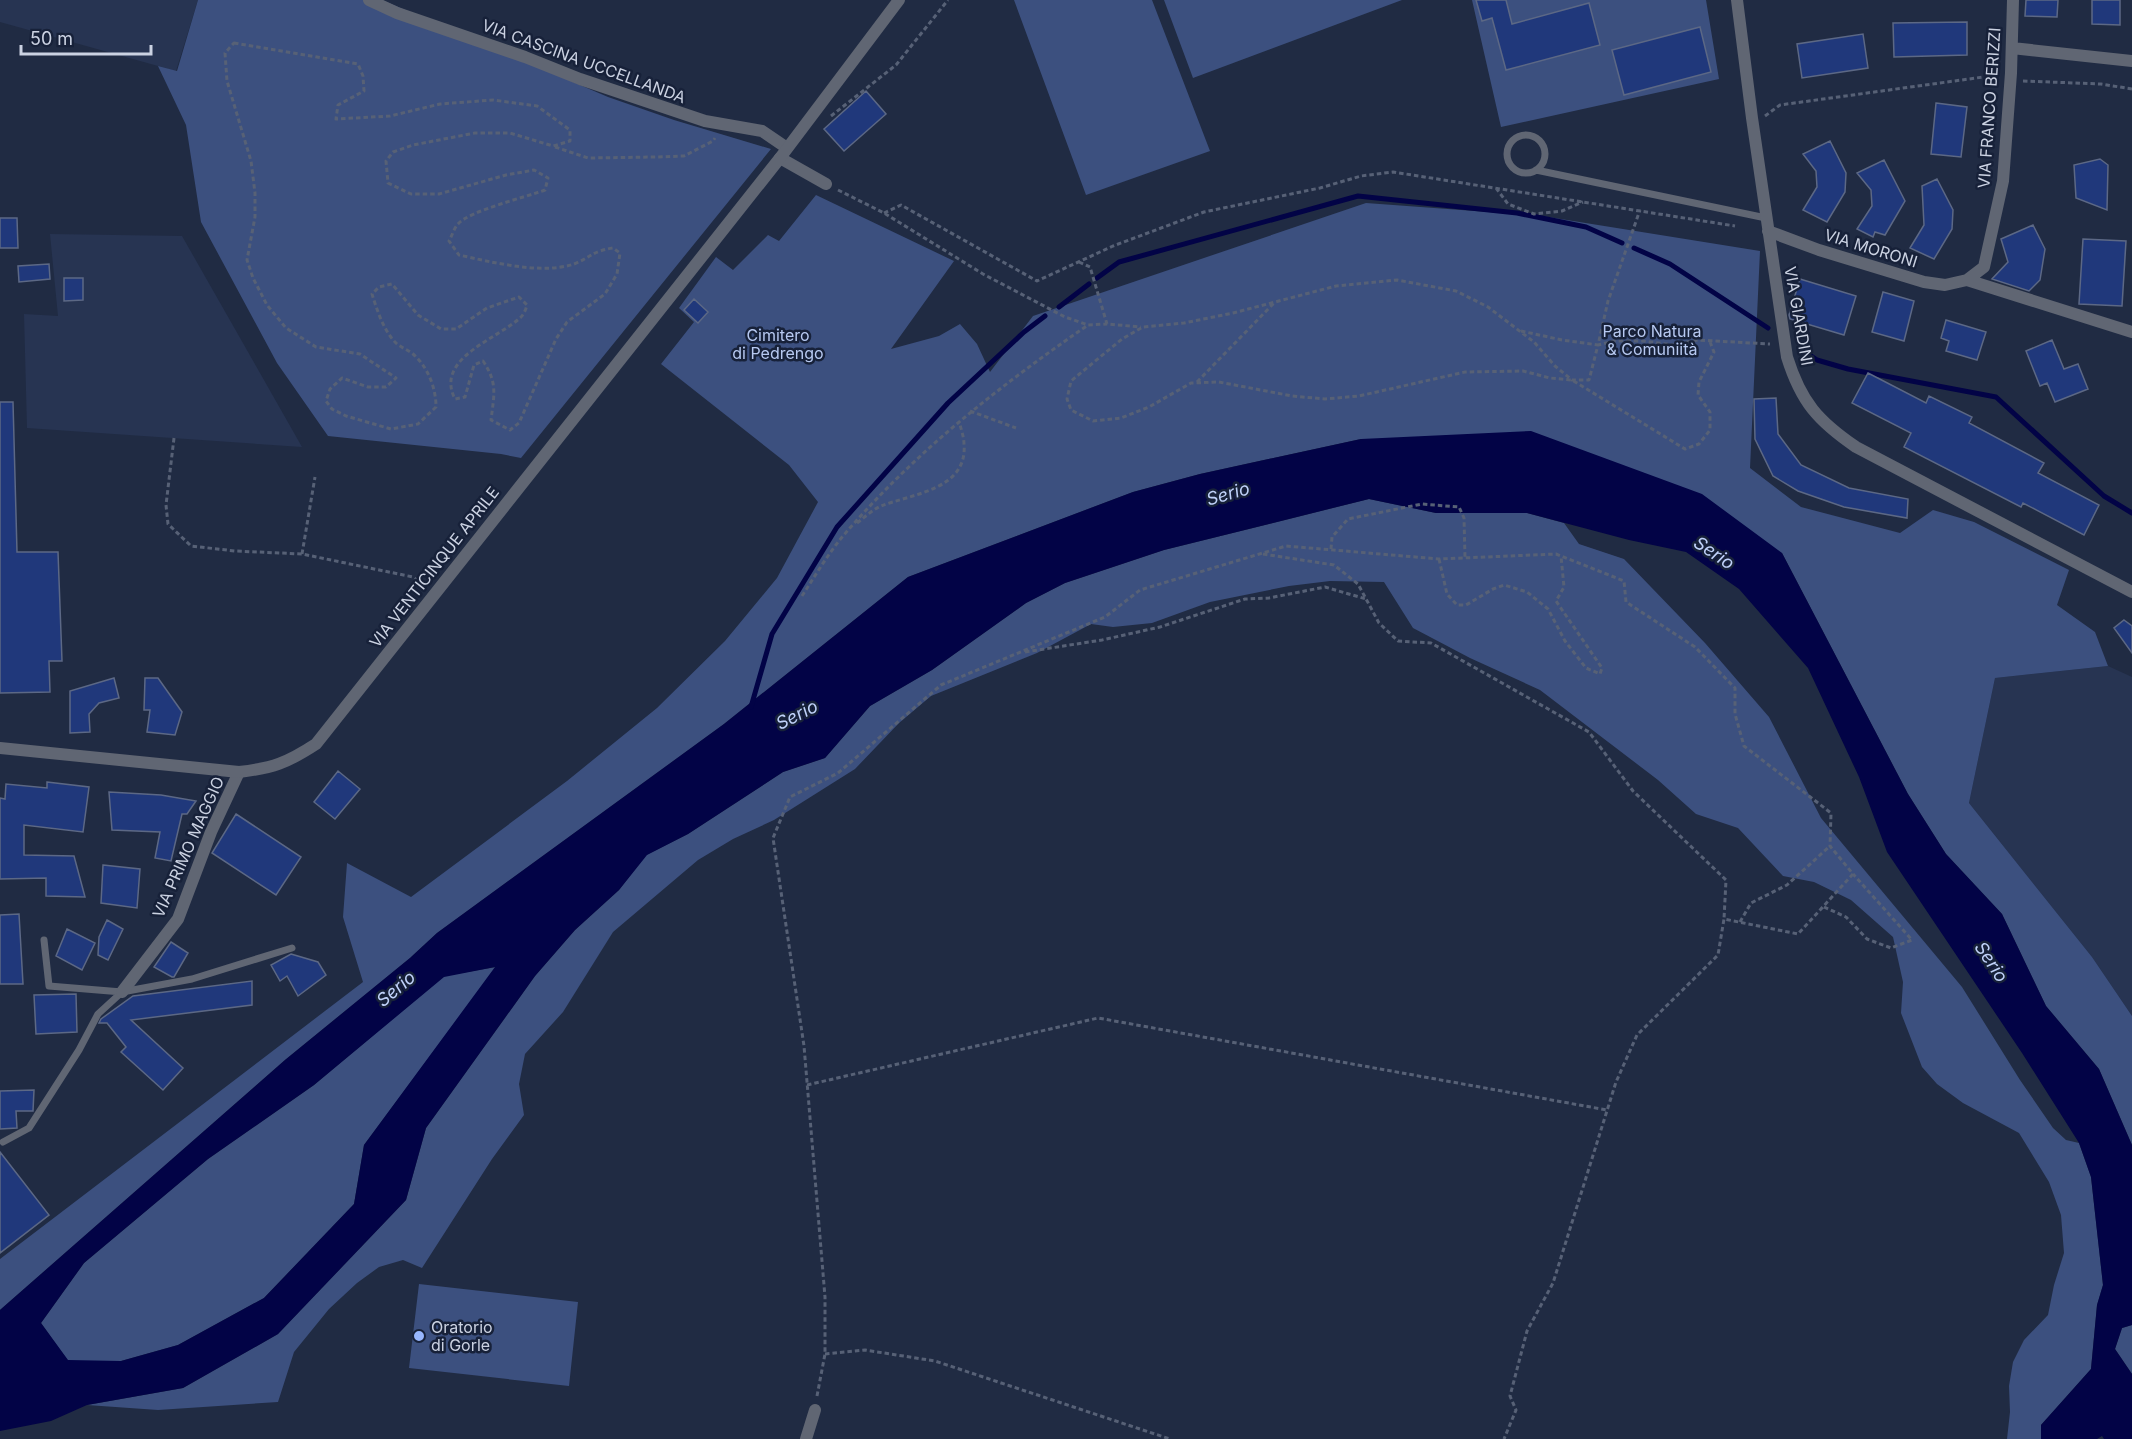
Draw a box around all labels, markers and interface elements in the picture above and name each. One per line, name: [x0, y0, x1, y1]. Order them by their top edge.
street label: VIA CASCINA UCCELLANDA: [479, 15, 689, 107]
scale bar: [21, 18, 152, 56]
street label: VIA FRANCO BERIZZI: [1973, 27, 2005, 189]
text: 50 m: [30, 28, 73, 49]
street label: VIA MORONI: [1822, 224, 1920, 272]
street label: VIA GIARDINI: [1780, 265, 1818, 367]
park label: Parco Natura & Comuniità: [1603, 321, 1701, 359]
park label: Cimitero di Pedrengo: [732, 325, 824, 363]
water label: Serio: [1204, 477, 1252, 510]
street label: VIA VENTICINQUE APRILE: [365, 482, 503, 652]
water label: Serio: [1690, 532, 1738, 574]
water label: Serio: [772, 695, 821, 734]
street label: VIA PRIMO MAGGIO: [148, 773, 228, 921]
water label: Serio: [1970, 938, 2012, 986]
water label: Serio: [372, 966, 419, 1011]
place label: Oratorio di Gorle: [431, 1317, 493, 1355]
marker: Oratorio di Gorle: [412, 1329, 426, 1343]

